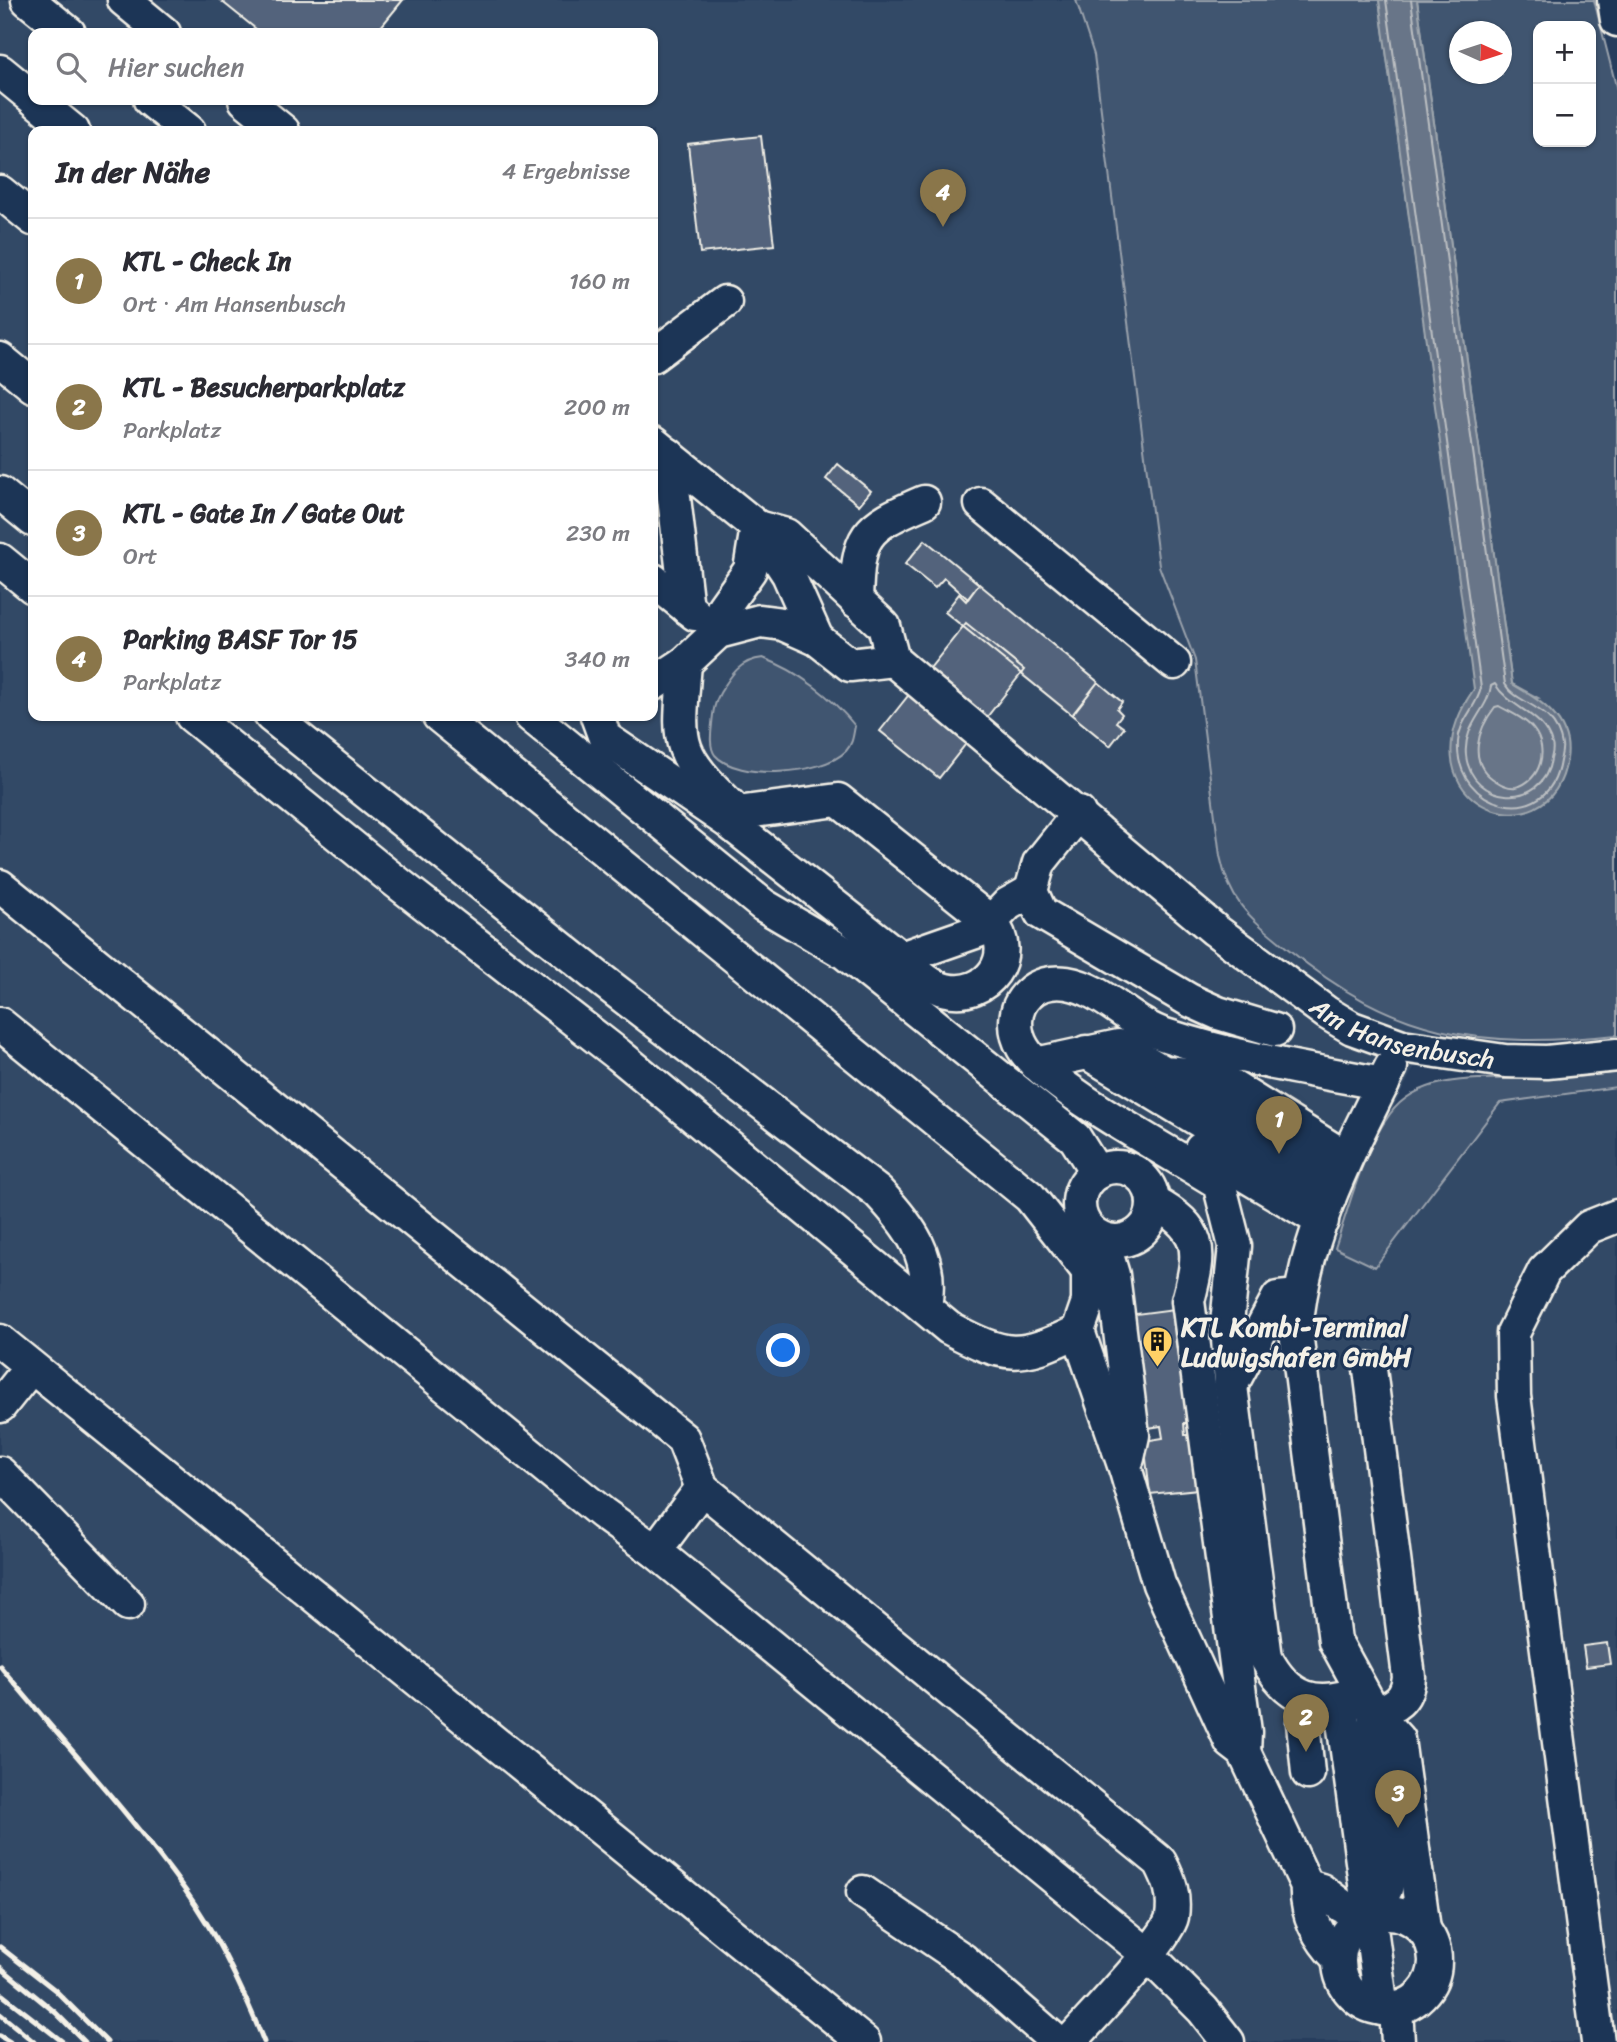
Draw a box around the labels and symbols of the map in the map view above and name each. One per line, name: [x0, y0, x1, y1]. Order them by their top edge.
north arrow: [1449, 21, 1512, 84]
pin: 4: [920, 169, 966, 227]
street label: Am Hansenbusch: [1299, 984, 1498, 1082]
pin: 1: [1256, 1096, 1302, 1154]
place label: KTL Kombi-Terminal Ludwigshafen GmbH: [1180, 1304, 1412, 1380]
building icon: KTL Kombi-Terminal Ludwigshafen GmbH: [1141, 1325, 1175, 1369]
your location: [766, 1333, 800, 1367]
pin: 2: [1283, 1694, 1329, 1752]
pin: 3: [1375, 1770, 1421, 1828]

